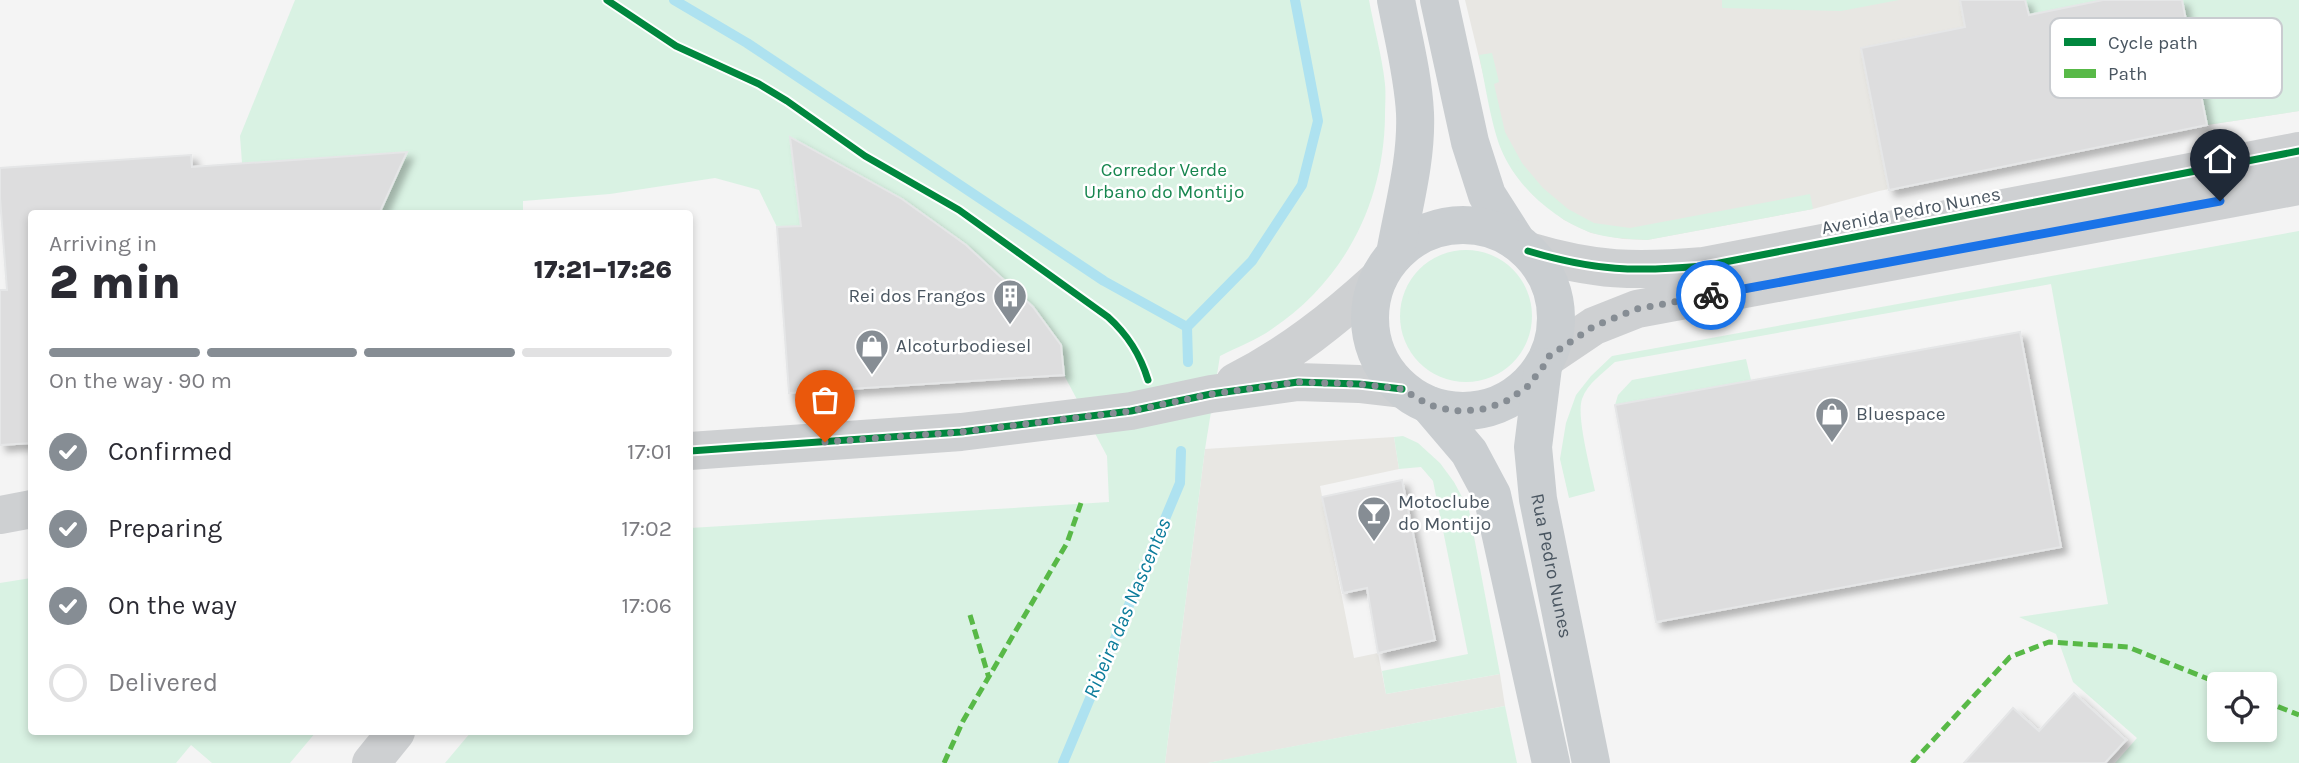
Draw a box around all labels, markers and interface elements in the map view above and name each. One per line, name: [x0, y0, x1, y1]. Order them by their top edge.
legend: [2050, 18, 2282, 98]
text: Cycle path: [2108, 32, 2198, 54]
text: Path: [2108, 63, 2148, 85]
pin: [2190, 129, 2250, 201]
icon: home: [2201, 140, 2239, 178]
park label: Corredor Verde Urbano do Montijo: [1084, 159, 1244, 203]
street label: Avenida Pedro Nunes: [1819, 183, 2003, 239]
text: Arriving in: [49, 230, 157, 257]
text: 17:21–17:26: [534, 254, 672, 285]
text: 2 min: [49, 256, 181, 310]
courier: [1676, 260, 1746, 330]
icon: bike: [1692, 276, 1730, 314]
building icon: Rei dos Frangos: [991, 277, 1029, 326]
place label: Rei dos Frangos: [848, 285, 986, 307]
shop icon: Alcoturbodiesel: [853, 327, 891, 376]
place label: Alcoturbodiesel: [896, 335, 1031, 357]
text: On the way · 90 m: [49, 367, 232, 394]
pin: [795, 370, 855, 442]
icon: bag: [806, 381, 844, 419]
shop icon: Bluespace: [1813, 395, 1851, 444]
place label: Bluespace: [1856, 403, 1946, 425]
icon: check: [49, 433, 87, 471]
text: Confirmed: [108, 436, 233, 467]
text: 17:01: [627, 438, 672, 465]
place label: Motoclube do Montijo: [1398, 491, 1491, 535]
street label: Rua Pedro Nunes: [1526, 491, 1577, 640]
bar icon: Motoclube do Montijo: [1355, 494, 1393, 543]
icon: check: [49, 510, 87, 548]
text: Preparing: [108, 513, 222, 544]
water label: Ribeira das Nascentes: [1078, 514, 1176, 702]
text: 17:02: [621, 515, 672, 542]
icon: check: [49, 587, 87, 625]
text: On the way: [108, 590, 237, 621]
text: 17:06: [621, 592, 672, 619]
text: Delivered: [108, 667, 218, 698]
map controls: [2207, 672, 2277, 742]
button: locate: [2207, 672, 2277, 742]

